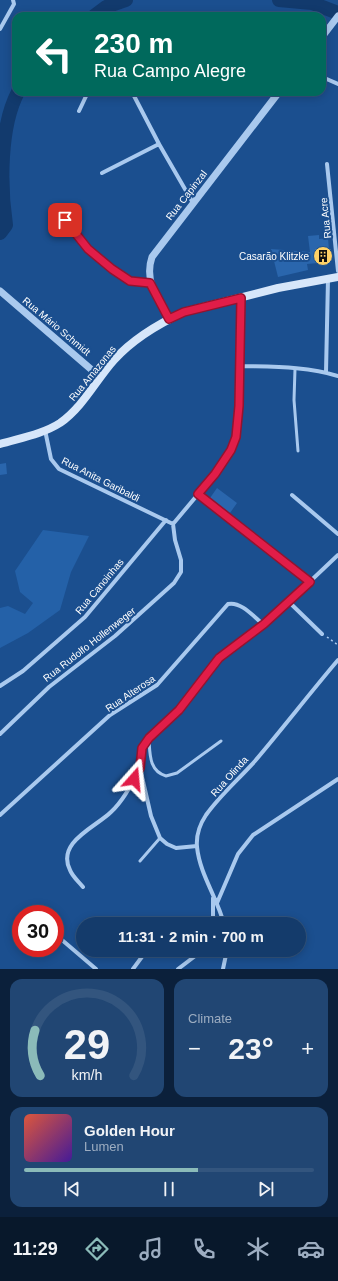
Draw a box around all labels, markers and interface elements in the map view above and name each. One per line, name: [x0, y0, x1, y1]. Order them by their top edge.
icon: left: [28, 28, 80, 80]
text: 230 m: [94, 28, 173, 59]
text: Rua Campo Alegre: [94, 61, 246, 81]
street label: Rua Capinzal: [164, 168, 209, 222]
street label: Rua Acre: [318, 196, 333, 239]
pin: [48, 203, 82, 237]
icon: arrive: [54, 209, 76, 231]
building icon: Casarão Klitzke: [312, 245, 334, 267]
place label: Casarão Klitzke: [239, 251, 309, 262]
street label: Rua Mário Schmidt: [21, 295, 93, 358]
street label: Rua Amazonas: [67, 343, 118, 403]
street label: Rua Anita Garibaldi: [60, 455, 142, 504]
street label: Rua Canoinhas: [73, 556, 126, 616]
street label: Rua Rudolfo Hollenweger: [41, 605, 138, 684]
street label: Rua Alterosa: [103, 673, 157, 714]
street label: Rua Olinda: [209, 754, 250, 799]
position arrow: [113, 758, 155, 800]
speed limit sign: 30: [12, 905, 64, 957]
text: 11:31 · 2 min · 700 m: [118, 928, 264, 945]
text: Climate: [188, 1011, 232, 1026]
text: 29: [64, 1021, 110, 1068]
text: 23°: [228, 1032, 274, 1065]
text: −: [188, 1036, 201, 1061]
text: +: [301, 1036, 314, 1061]
text: km/h: [72, 1067, 103, 1083]
text: Golden Hour: [84, 1122, 175, 1139]
text: Lumen: [84, 1139, 124, 1154]
icon: previous: [61, 1178, 83, 1200]
icon: pause: [158, 1178, 180, 1200]
icon: next: [255, 1178, 277, 1200]
icon: directions: [83, 1235, 111, 1263]
icon: music: [137, 1235, 165, 1263]
icon: phone: [190, 1235, 218, 1263]
icon: climate: [244, 1235, 272, 1263]
icon: car: [297, 1235, 325, 1263]
text: 11:29: [13, 1239, 58, 1259]

